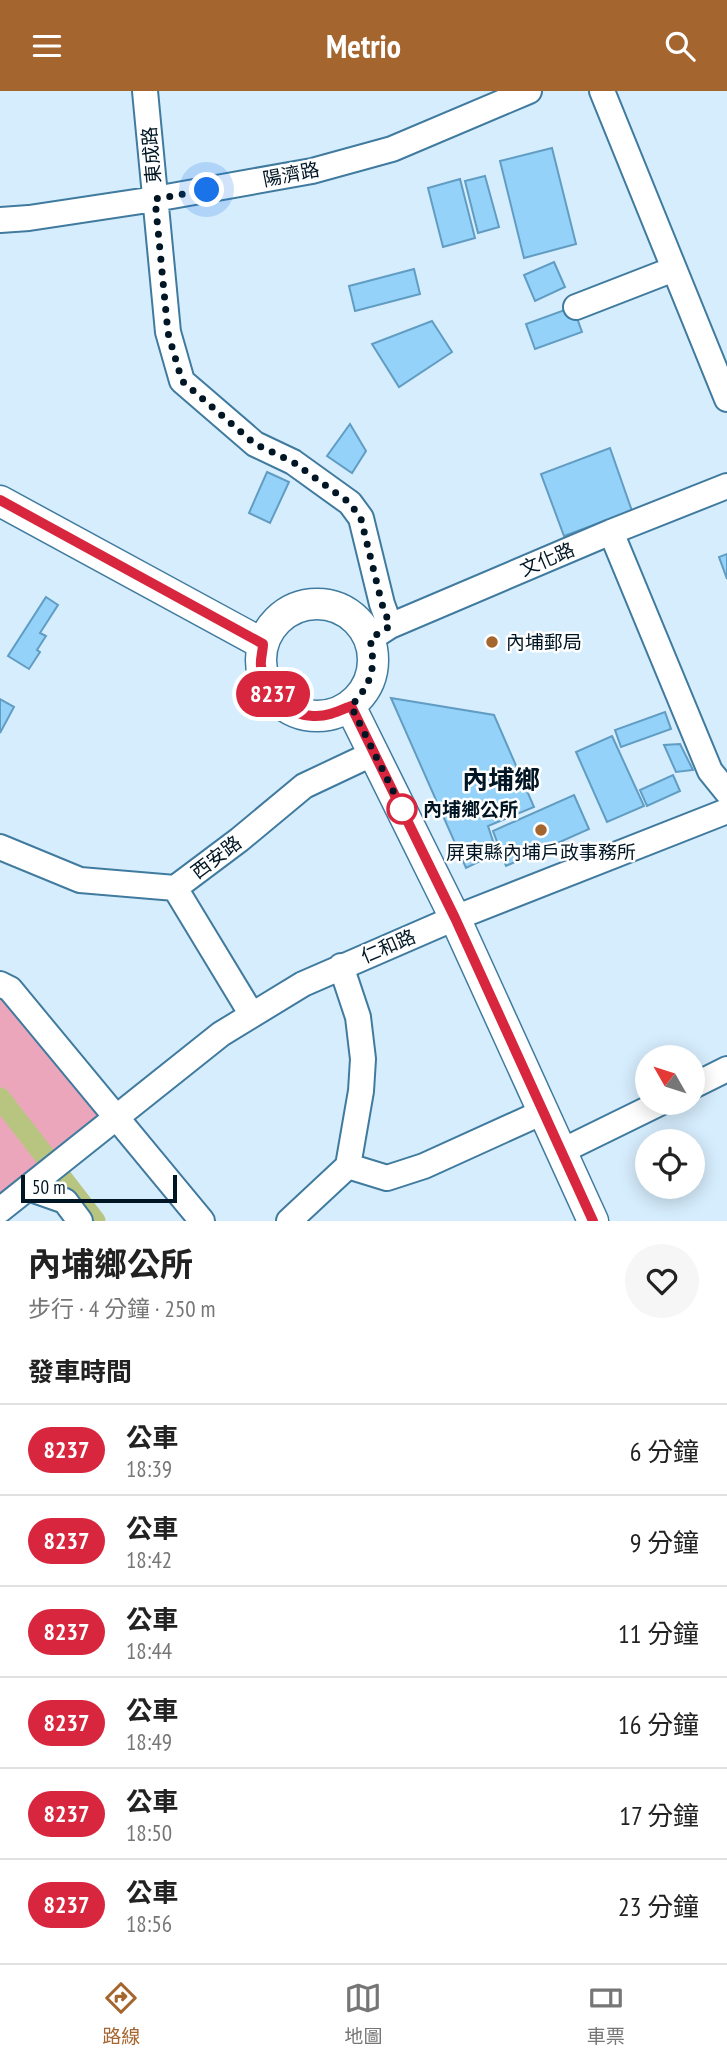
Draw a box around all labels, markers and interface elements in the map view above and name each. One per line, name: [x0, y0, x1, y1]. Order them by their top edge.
text: Metrio: [326, 25, 401, 67]
icon: menu: [28, 27, 66, 65]
icon: search: [661, 27, 699, 65]
street label: 東成路: [137, 126, 165, 184]
street label: 陽濟路: [261, 157, 321, 191]
your location: [189, 172, 224, 207]
street label: 文化路: [516, 537, 578, 581]
place label: 內埔郵局: [506, 630, 582, 654]
marker: 內埔郵局: [484, 634, 500, 650]
line badge: 8237: [224, 671, 322, 717]
text: 8237: [250, 678, 296, 709]
district label: 內埔鄉: [462, 763, 540, 796]
marker: 內埔鄉公所: [387, 794, 417, 824]
place label: 內埔鄉公所: [423, 797, 518, 821]
marker: 屏東縣內埔戶政事務所: [533, 822, 549, 838]
street label: 西安路: [186, 830, 246, 884]
place label: 屏東縣內埔戶政事務所: [446, 840, 636, 864]
street label: 仁和路: [357, 924, 419, 968]
north arrow: [635, 1045, 705, 1115]
map controls: [635, 1045, 705, 1199]
button: locate: [635, 1129, 705, 1199]
scale bar: [21, 1172, 177, 1204]
text: 50 m: [32, 1175, 66, 1199]
text: 內埔鄉公所: [28, 1242, 193, 1285]
button: heart: [625, 1244, 699, 1318]
text: 步行 · 4 分鐘 · 250 m: [28, 1294, 215, 1323]
text: 發車時間: [28, 1355, 132, 1388]
text: 公車: [126, 1421, 178, 1454]
text: 8237: [44, 1434, 89, 1465]
text: 6 分鐘: [630, 1435, 699, 1468]
text: 18:39: [126, 1454, 172, 1483]
text: 公車: [126, 1512, 178, 1545]
text: 8237: [44, 1525, 89, 1556]
text: 9 分鐘: [630, 1526, 699, 1559]
text: 18:42: [126, 1545, 172, 1574]
text: 公車: [126, 1603, 178, 1636]
text: 8237: [44, 1616, 89, 1647]
text: 11 分鐘: [618, 1617, 699, 1650]
text: 18:44: [126, 1636, 172, 1665]
text: 公車: [126, 1694, 178, 1727]
text: 8237: [44, 1707, 89, 1738]
text: 16 分鐘: [618, 1708, 699, 1741]
text: 18:49: [126, 1727, 172, 1756]
text: 公車: [126, 1785, 178, 1818]
text: 8237: [44, 1798, 89, 1829]
text: 17 分鐘: [619, 1799, 699, 1832]
text: 18:50: [126, 1818, 172, 1847]
text: 公車: [126, 1876, 178, 1909]
text: 8237: [44, 1889, 89, 1920]
text: 23 分鐘: [618, 1890, 699, 1923]
text: 18:56: [126, 1909, 172, 1938]
tab: 路線: [102, 1979, 140, 2048]
tab: 地圖: [344, 1979, 383, 2048]
tab: 車票: [587, 1979, 625, 2048]

